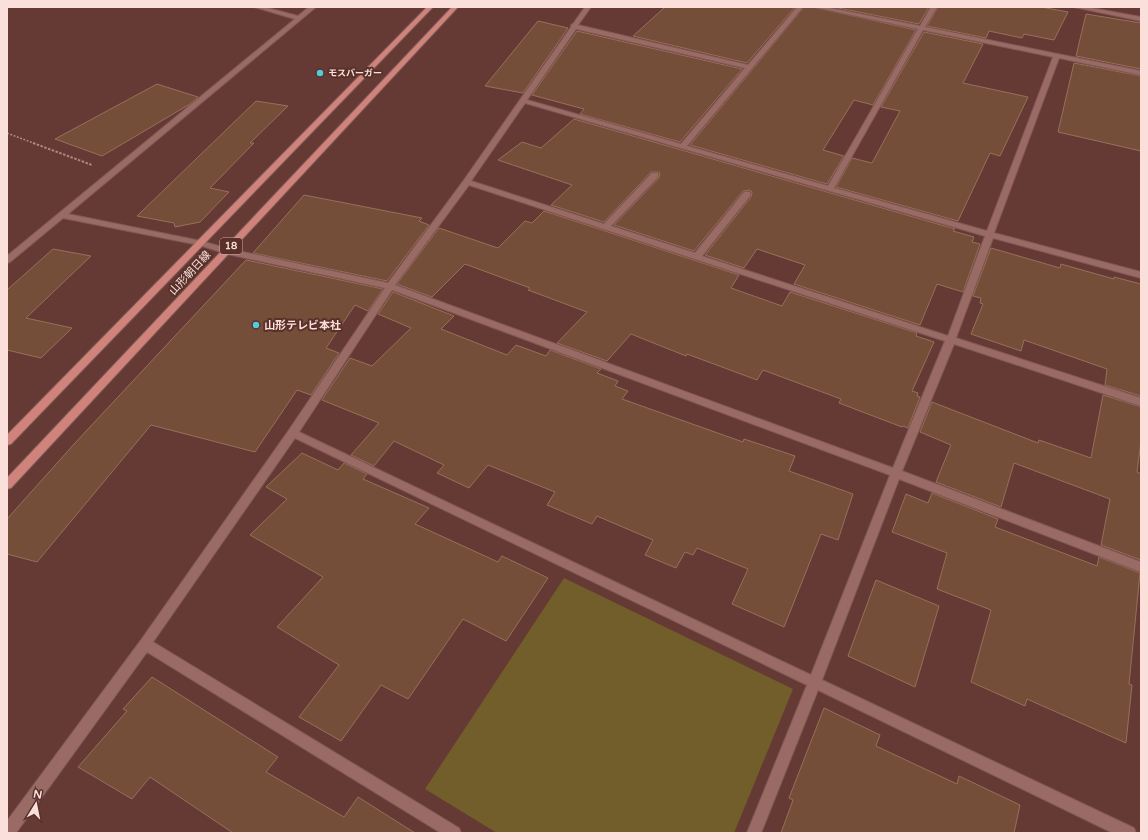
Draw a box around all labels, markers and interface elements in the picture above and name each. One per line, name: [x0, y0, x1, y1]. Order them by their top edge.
marker: モスバーガー: [315, 68, 325, 78]
place label: モスバーガー: [328, 68, 382, 79]
road number: 18: [220, 238, 242, 254]
street label: 山形朝日線: [166, 248, 214, 298]
place label: 山形テレビ本社: [264, 319, 341, 332]
marker: 山形テレビ本社: [251, 320, 261, 330]
north arrow: [16, 784, 56, 824]
text: N: [32, 787, 43, 802]

